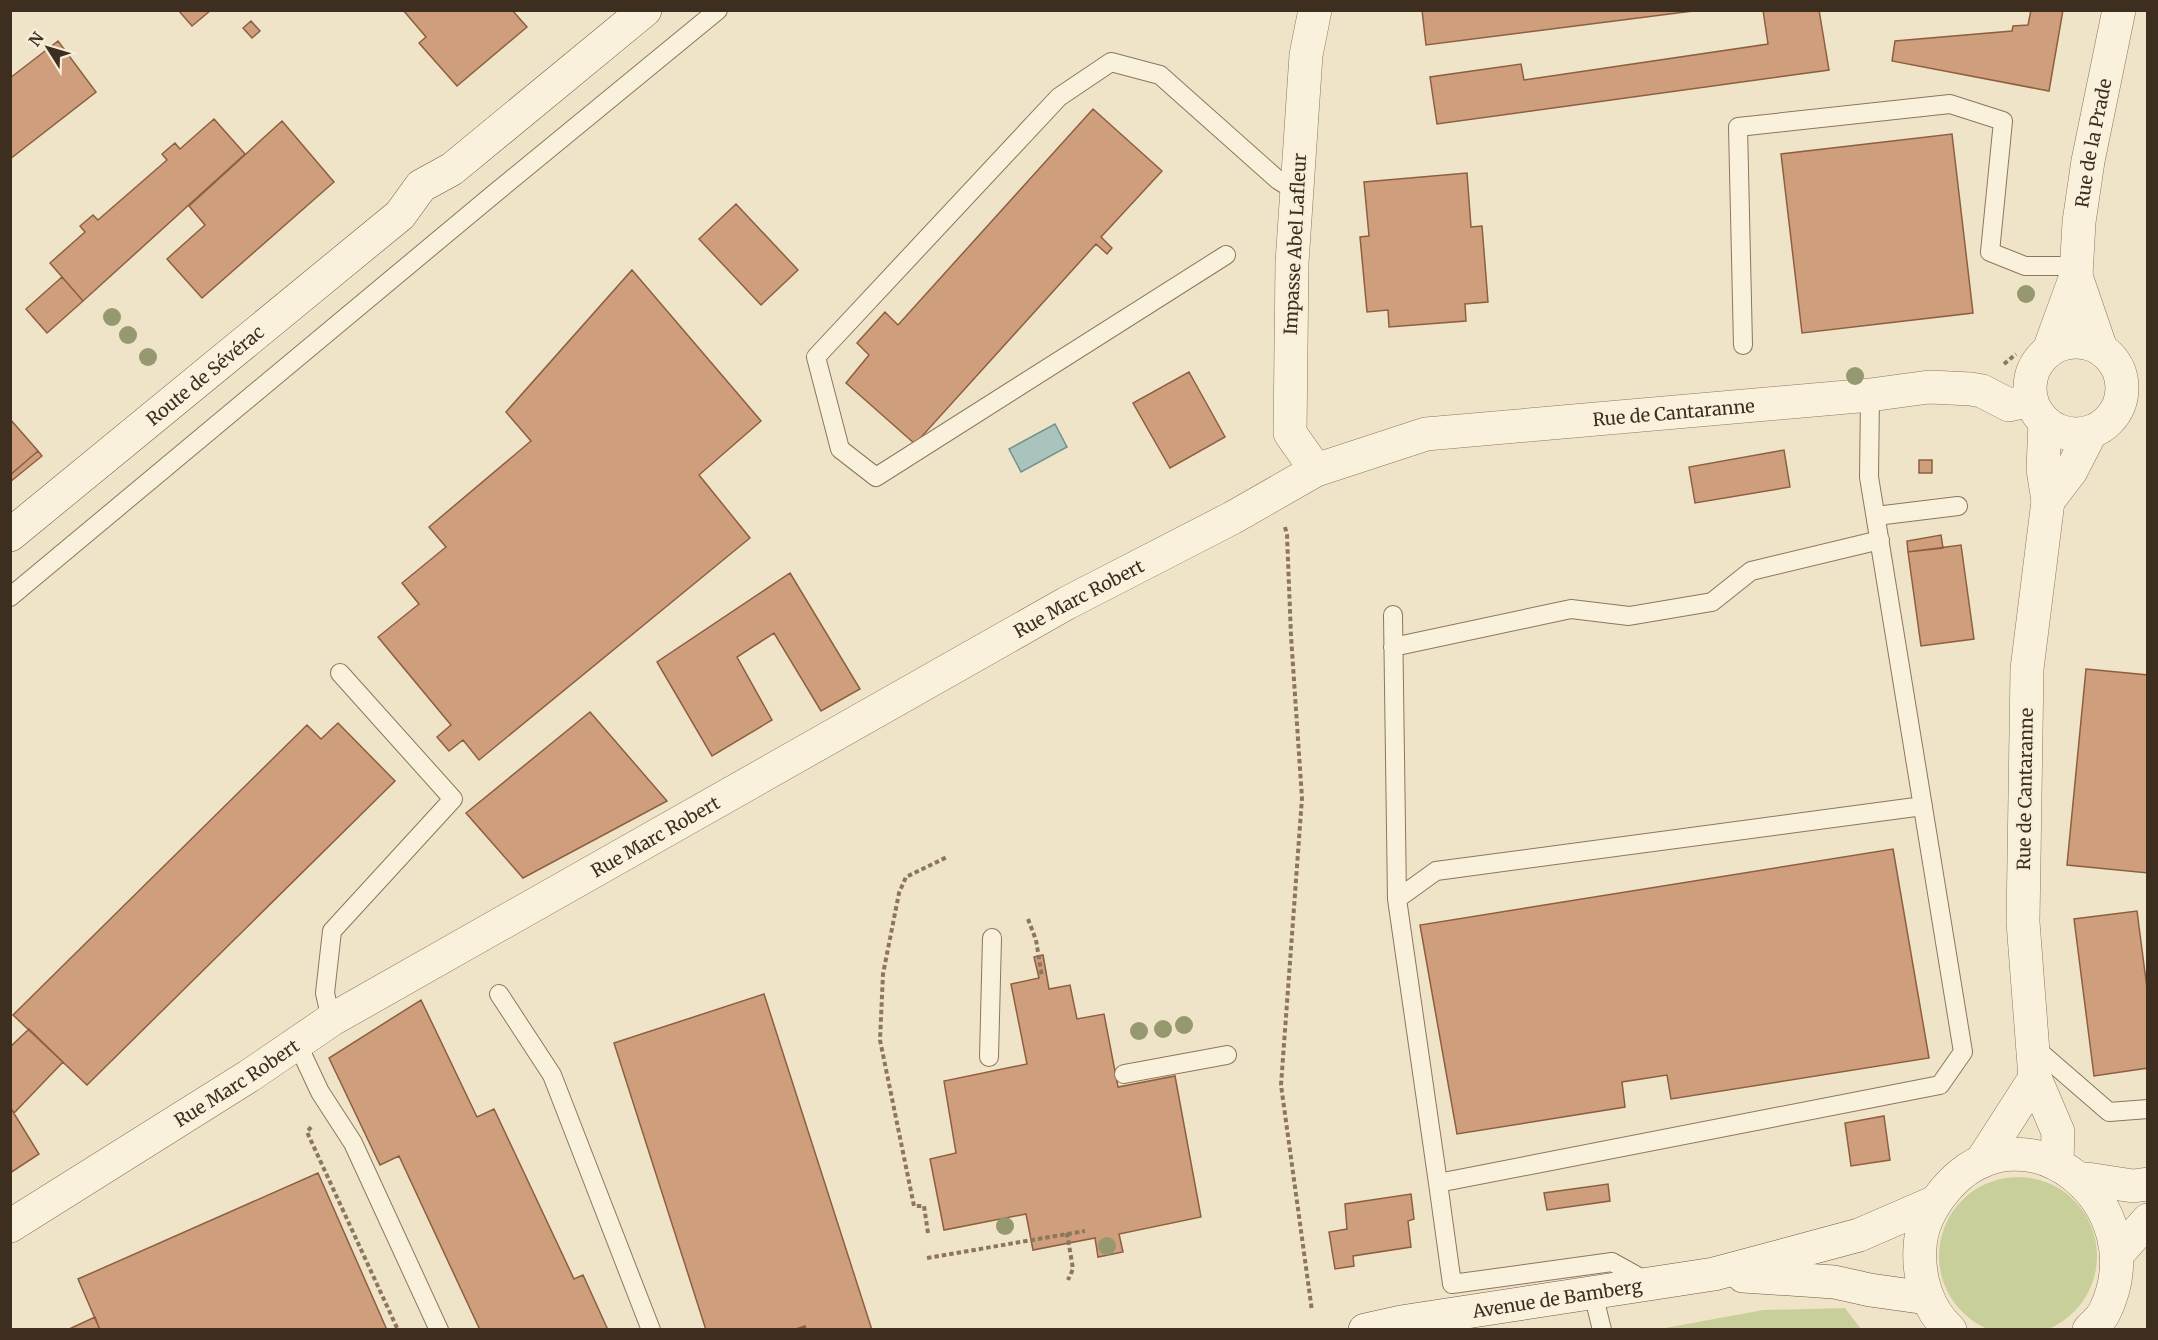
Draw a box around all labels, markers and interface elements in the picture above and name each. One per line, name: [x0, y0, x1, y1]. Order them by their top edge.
north arrow: [18, 18, 78, 78]
text: N: [24, 28, 48, 50]
street label: Rue de la Prade: [2070, 76, 2116, 209]
street label: Impasse Abel Lafleur: [1279, 152, 1311, 336]
street label: Route de Sévérac: [141, 320, 268, 430]
street label: Rue de Cantaranne: [1592, 394, 1756, 431]
street label: Rue Marc Robert: [1009, 554, 1148, 642]
street label: Rue de Cantaranne: [2012, 708, 2038, 870]
street label: Rue Marc Robert: [587, 791, 724, 882]
street label: Rue Marc Robert: [170, 1034, 303, 1132]
street label: Avenue de Bamberg: [1470, 1274, 1644, 1323]

